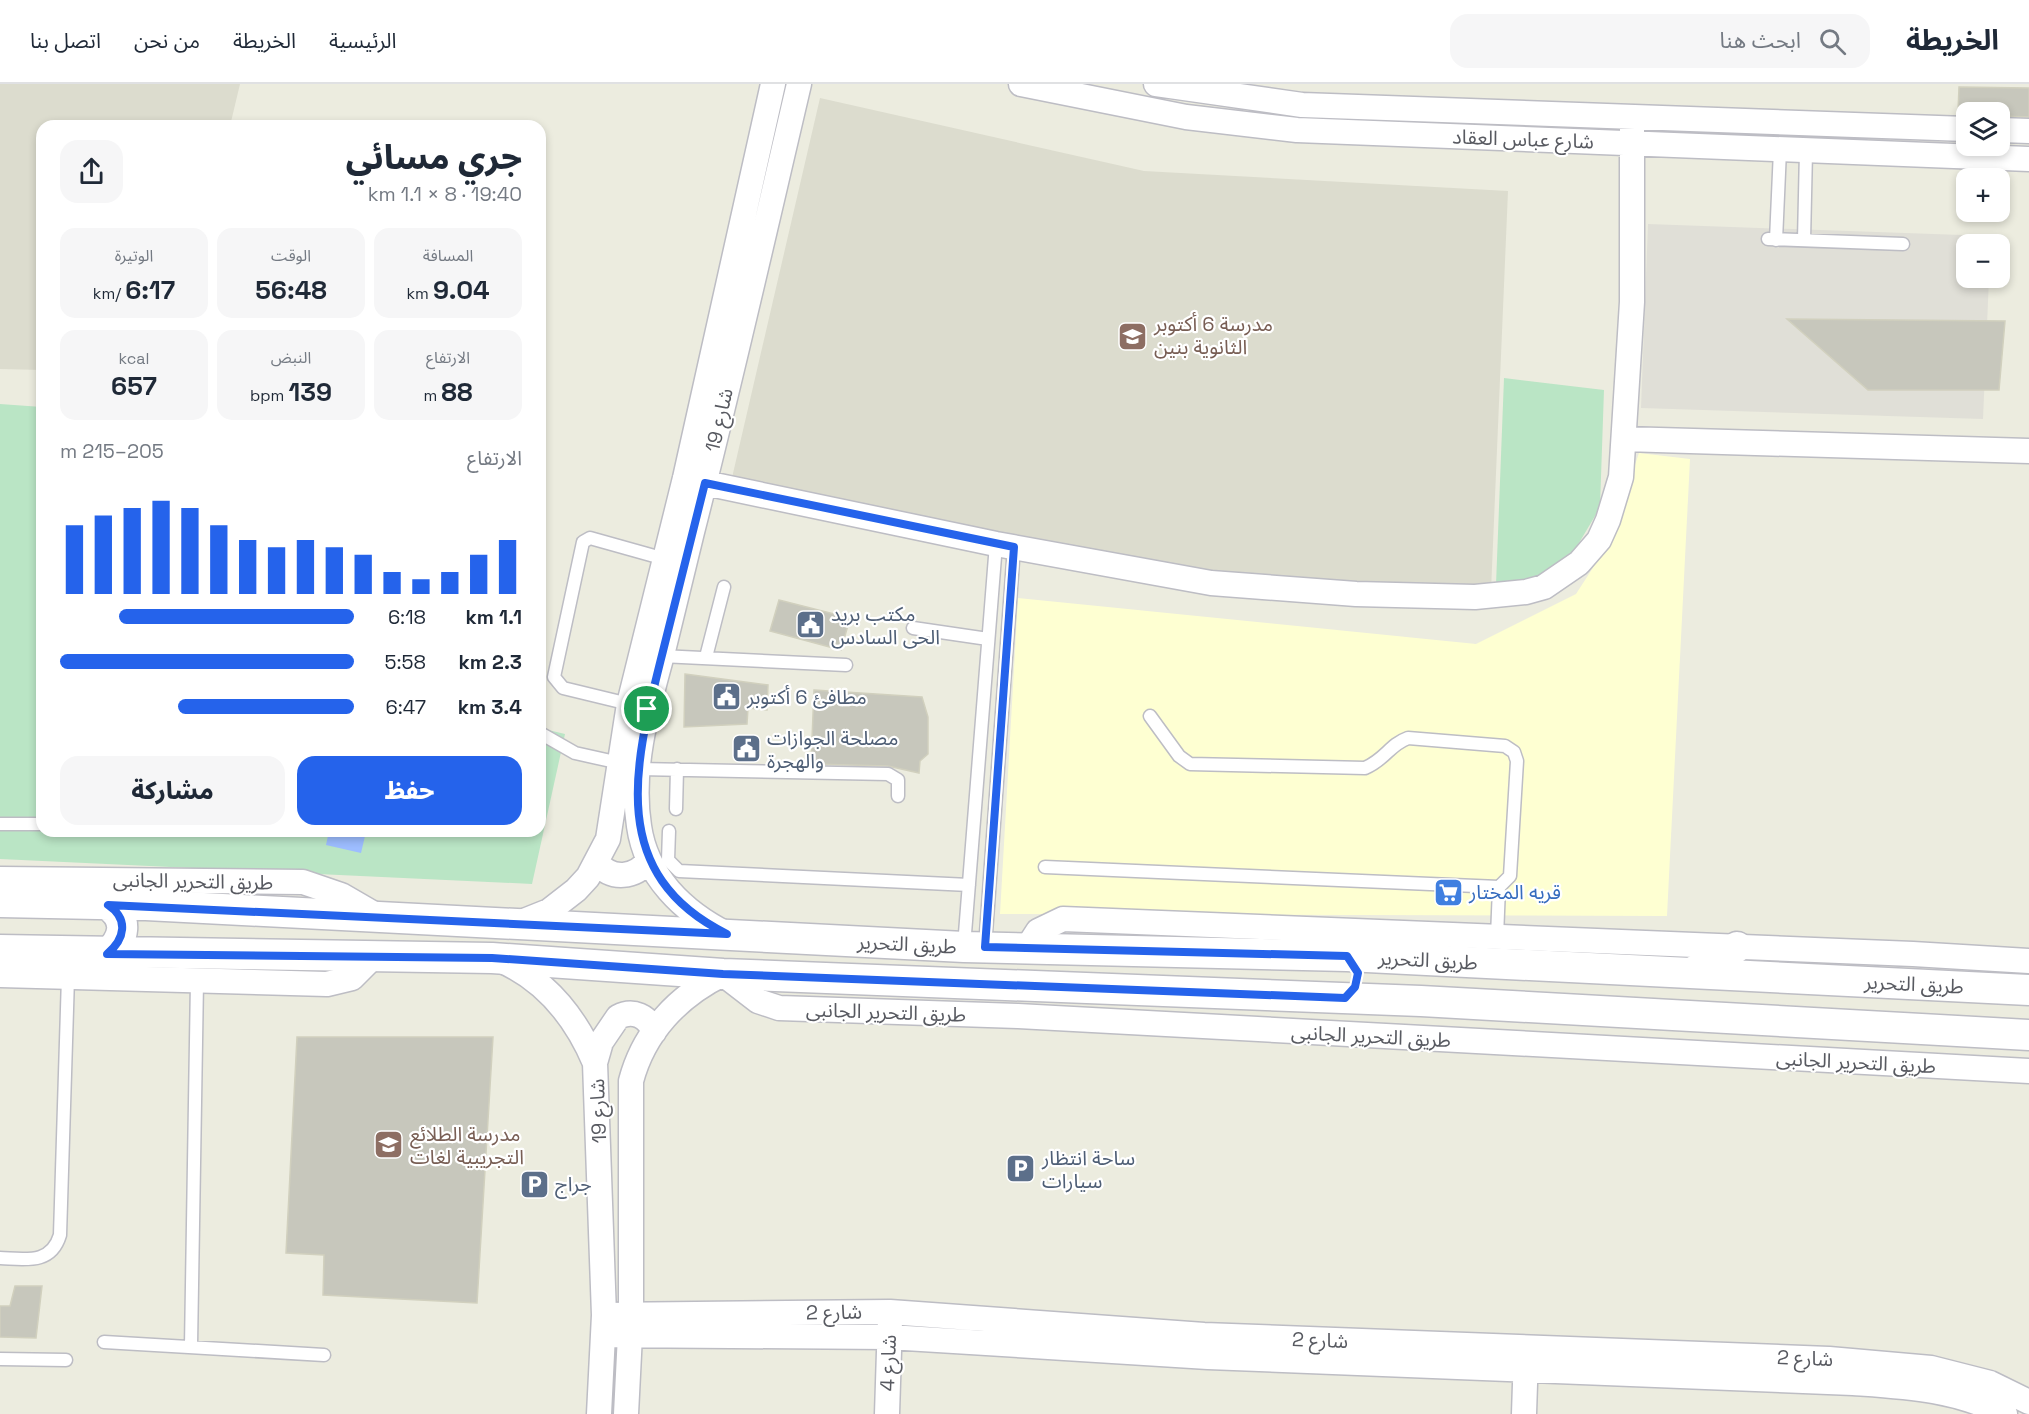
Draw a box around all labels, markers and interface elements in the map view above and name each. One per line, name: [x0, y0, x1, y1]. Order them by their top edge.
search box: [1450, 14, 1870, 68]
text: الخريطة: [1906, 22, 1999, 58]
icon: search: [1816, 25, 1849, 58]
text: ابحث هنا: [1720, 26, 1801, 54]
text: اتصل بنا: [30, 27, 101, 54]
text: من نحن: [134, 27, 200, 54]
text: الخريطة: [233, 27, 296, 54]
text: الرئيسية: [329, 27, 396, 54]
map controls: [1956, 102, 2010, 288]
button: layers: [1956, 102, 2010, 156]
street label: شارع عباس العقاد: [1452, 124, 1594, 156]
text: جري مسائي: [346, 137, 522, 179]
button: share: [60, 140, 123, 203]
button: +: [1956, 168, 2010, 222]
text: 19:40 · 8 × 1.1 km: [368, 181, 522, 207]
button: −: [1956, 234, 2010, 288]
text: الوتيرة: [115, 245, 153, 266]
text: الوقت: [271, 245, 311, 266]
text: المسافة: [423, 245, 473, 266]
text: 6:17: [125, 273, 175, 307]
text: 56:48: [255, 273, 327, 307]
text: 9.04: [433, 273, 490, 307]
text: /km: [93, 283, 125, 304]
text: km: [406, 283, 433, 304]
place label: مدرسة 6 أكتوبر الثانوية بنين: [1153, 311, 1273, 360]
school or university icon: مدرسة 6 أكتوبر الثانوية بنين: [1117, 320, 1149, 352]
text: النبض: [271, 347, 311, 368]
text: الارتفاع: [426, 347, 470, 368]
text: kcal: [119, 348, 149, 369]
text: 657: [111, 369, 157, 403]
text: 139: [288, 375, 332, 409]
text: 88: [441, 375, 473, 409]
text: bpm: [250, 385, 288, 406]
text: m: [423, 385, 441, 406]
street label: شارع 19: [699, 386, 741, 455]
text: 205–215 m: [60, 438, 164, 464]
text: الارتفاع: [467, 445, 522, 471]
place label: مكتب بريد الحى السادس: [831, 601, 940, 650]
text: 6:18: [388, 604, 426, 630]
text: 1.1 km: [466, 604, 522, 630]
public building icon: مكتب بريد الحى السادس: [794, 609, 826, 641]
text: 5:58: [385, 649, 426, 675]
text: 2.3 km: [459, 649, 522, 675]
public building icon: مطافئ 6 أكتوبر: [710, 681, 742, 713]
pin: [621, 683, 672, 734]
place label: مطافئ 6 أكتوبر: [746, 684, 867, 710]
icon: arrive: [630, 692, 663, 725]
text: 6:47: [386, 694, 426, 720]
text: 3.4 km: [458, 694, 522, 720]
place label: مصلحة الجوازات والهجرة: [767, 725, 898, 774]
public building icon: مصلحة الجوازات والهجرة: [730, 733, 762, 765]
button: مشاركة: [60, 756, 285, 825]
button: حفظ: [297, 756, 522, 825]
street label: طريق التحرير الجانبى: [113, 867, 273, 895]
supermarket icon: قريه المختار: [1432, 876, 1464, 908]
place label: قريه المختار: [1468, 879, 1561, 905]
street label: طريق التحرير: [856, 928, 957, 960]
street label: طريق التحرير: [1377, 944, 1478, 976]
street label: طريق التحرير: [1863, 968, 1964, 1000]
street label: طريق التحرير الجانبى: [806, 996, 966, 1028]
street label: طريق التحرير الجانبى: [1290, 1019, 1452, 1053]
street label: طريق التحرير الجانبى: [1775, 1045, 1937, 1079]
street label: شارع 19: [584, 1078, 614, 1144]
place label: مدرسة الطلائع التجريبية لغات: [410, 1121, 524, 1170]
school or university icon: مدرسة الطلائع التجريبية لغات: [373, 1129, 405, 1161]
place label: ساحة انتظار سيارات: [1041, 1145, 1135, 1194]
parking icon: ساحة انتظار سيارات: [1005, 1153, 1037, 1185]
parking icon: جراج: [518, 1168, 550, 1200]
place label: جراج: [555, 1171, 592, 1199]
street label: شارع 2: [806, 1299, 862, 1327]
street label: شارع 2: [1291, 1326, 1349, 1356]
street label: شارع 4: [874, 1334, 904, 1392]
street label: شارع 2: [1776, 1344, 1834, 1374]

